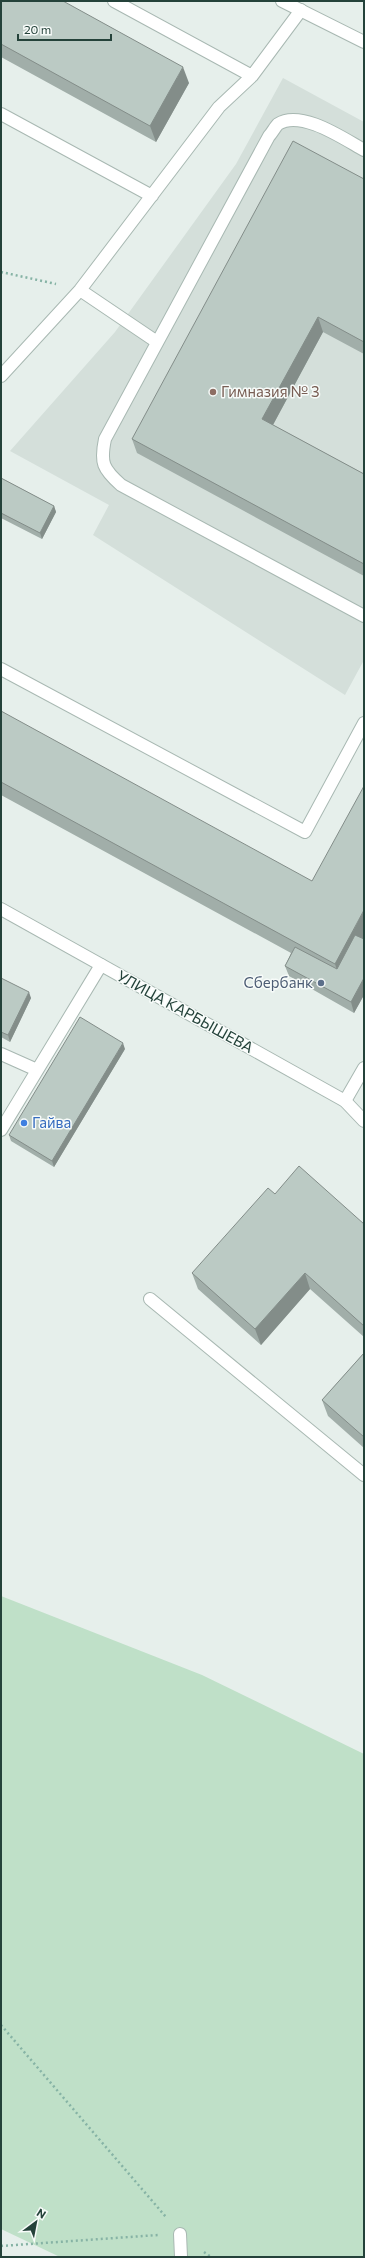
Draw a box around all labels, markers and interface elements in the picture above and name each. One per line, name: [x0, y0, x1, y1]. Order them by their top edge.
scale bar: [18, 16, 111, 42]
text: 20 m: [24, 22, 51, 36]
place label: Гимназия № 3: [221, 382, 319, 400]
marker: Гимназия № 3: [208, 387, 218, 397]
street label: УЛИЦА КАРБЫШЕВА: [114, 966, 257, 1056]
place label: Сбербанк: [244, 973, 313, 991]
marker: Сбербанк: [316, 978, 326, 988]
place label: Гайва: [32, 1113, 71, 1131]
marker: Гайва: [19, 1118, 29, 1128]
north arrow: [16, 2202, 56, 2242]
text: N: [35, 2205, 49, 2221]

